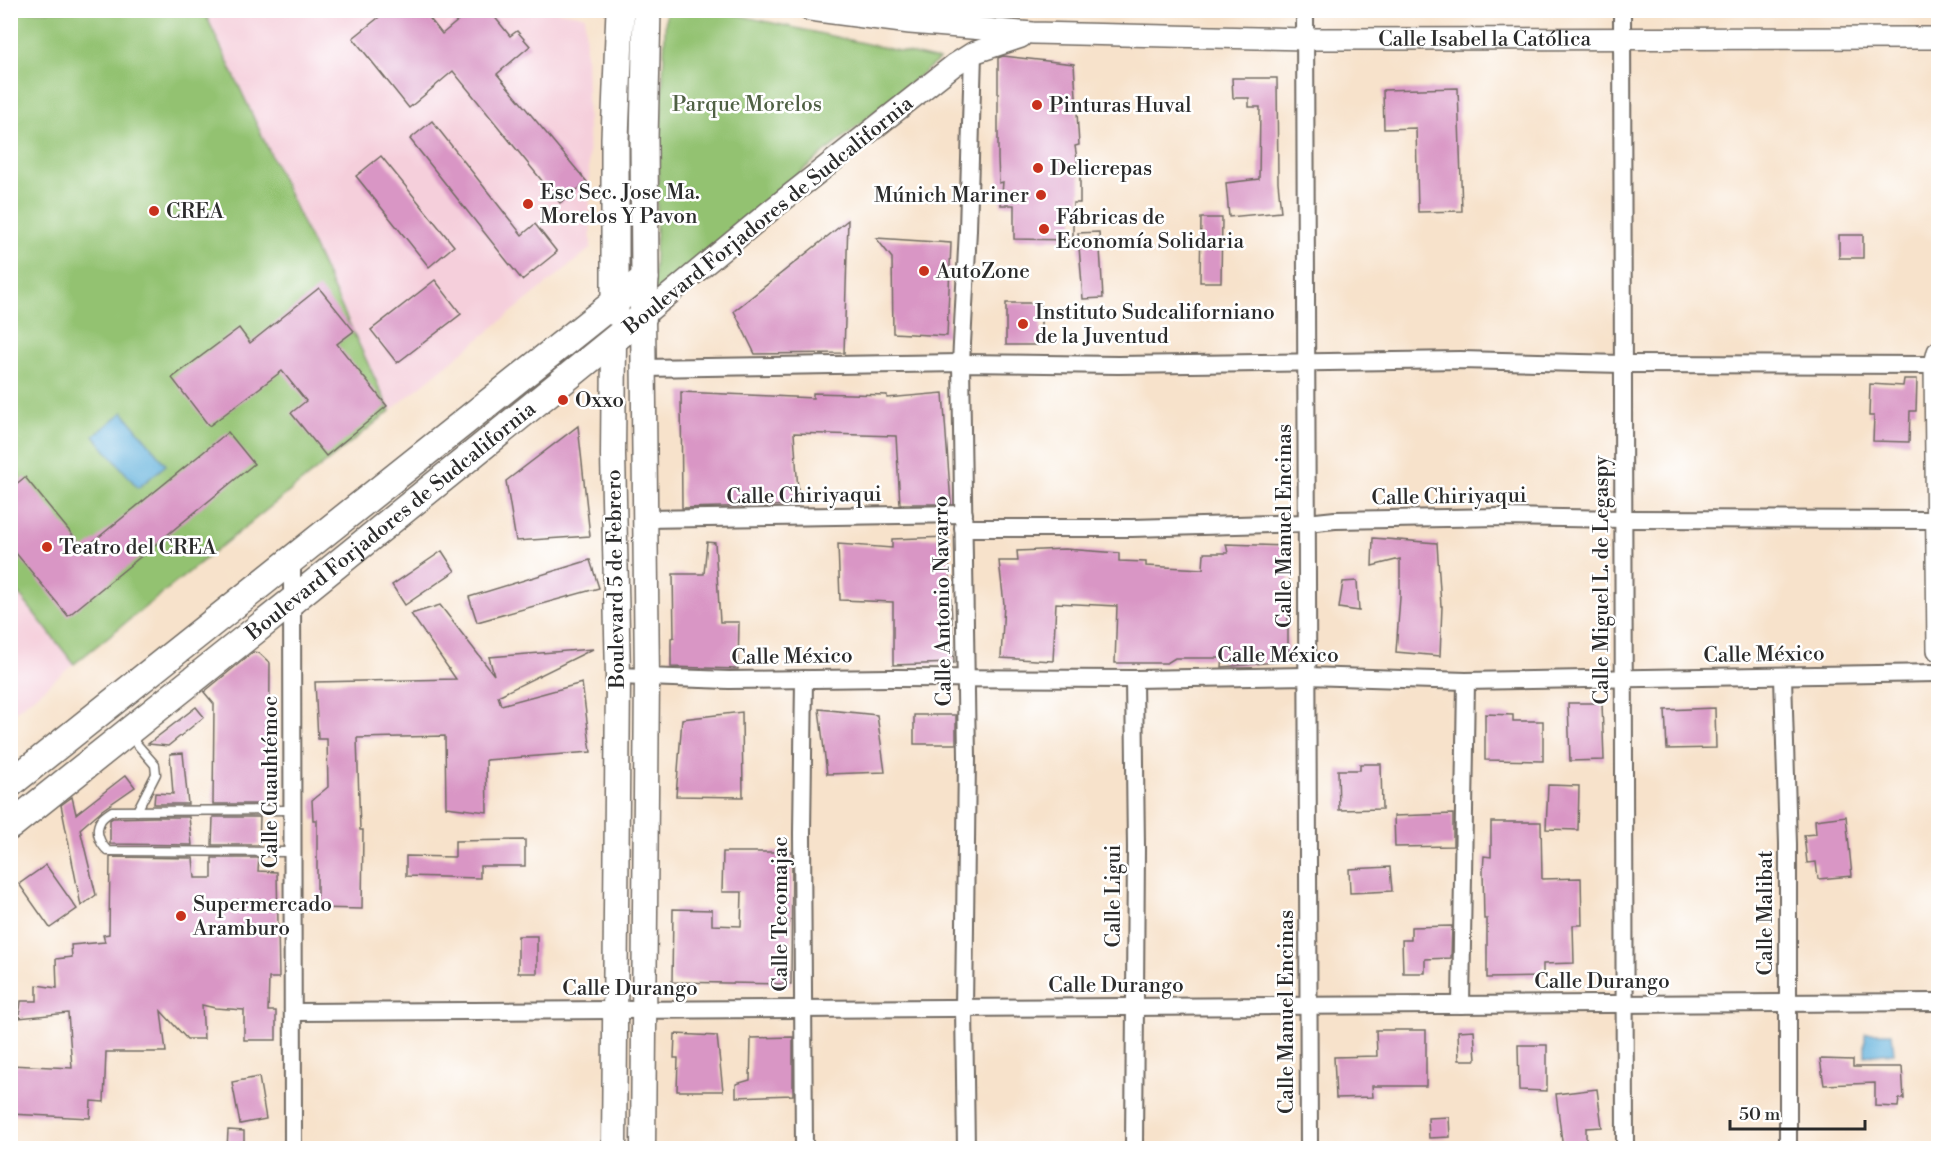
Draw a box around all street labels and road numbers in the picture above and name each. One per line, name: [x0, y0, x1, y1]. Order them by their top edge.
street label: Calle Isabel la Católica: [1378, 27, 1592, 53]
street label: Boulevard Forjadores de Sudcalifornia: [618, 91, 919, 341]
street label: Boulevard Forjadores de Sudcalifornia: [240, 396, 542, 647]
street label: Calle Manuel Encinas: [1272, 424, 1298, 628]
street label: Calle Miguel L. de Legaspy: [1589, 455, 1615, 704]
street label: Boulevard 5 de Febrero: [601, 469, 631, 690]
street label: Calle Chiriyaqui: [726, 482, 882, 510]
street label: Calle Chiriyaqui: [1371, 483, 1527, 511]
street label: Calle Antonio Navarro: [928, 495, 958, 707]
street label: Calle México: [1703, 641, 1825, 669]
street label: Calle México: [731, 643, 853, 671]
street label: Calle México: [1217, 643, 1339, 669]
street label: Calle Cuauhtémoc: [258, 696, 284, 868]
street label: Calle Tecomajac: [768, 836, 794, 992]
street label: Calle Ligui: [1101, 844, 1127, 948]
street label: Calle Malibat: [1753, 850, 1779, 975]
street label: Calle Manuel Encinas: [1274, 910, 1300, 1114]
street label: Calle Durango: [1534, 969, 1670, 995]
street label: Calle Durango: [1048, 973, 1184, 999]
street label: Calle Durango: [562, 976, 698, 1002]

